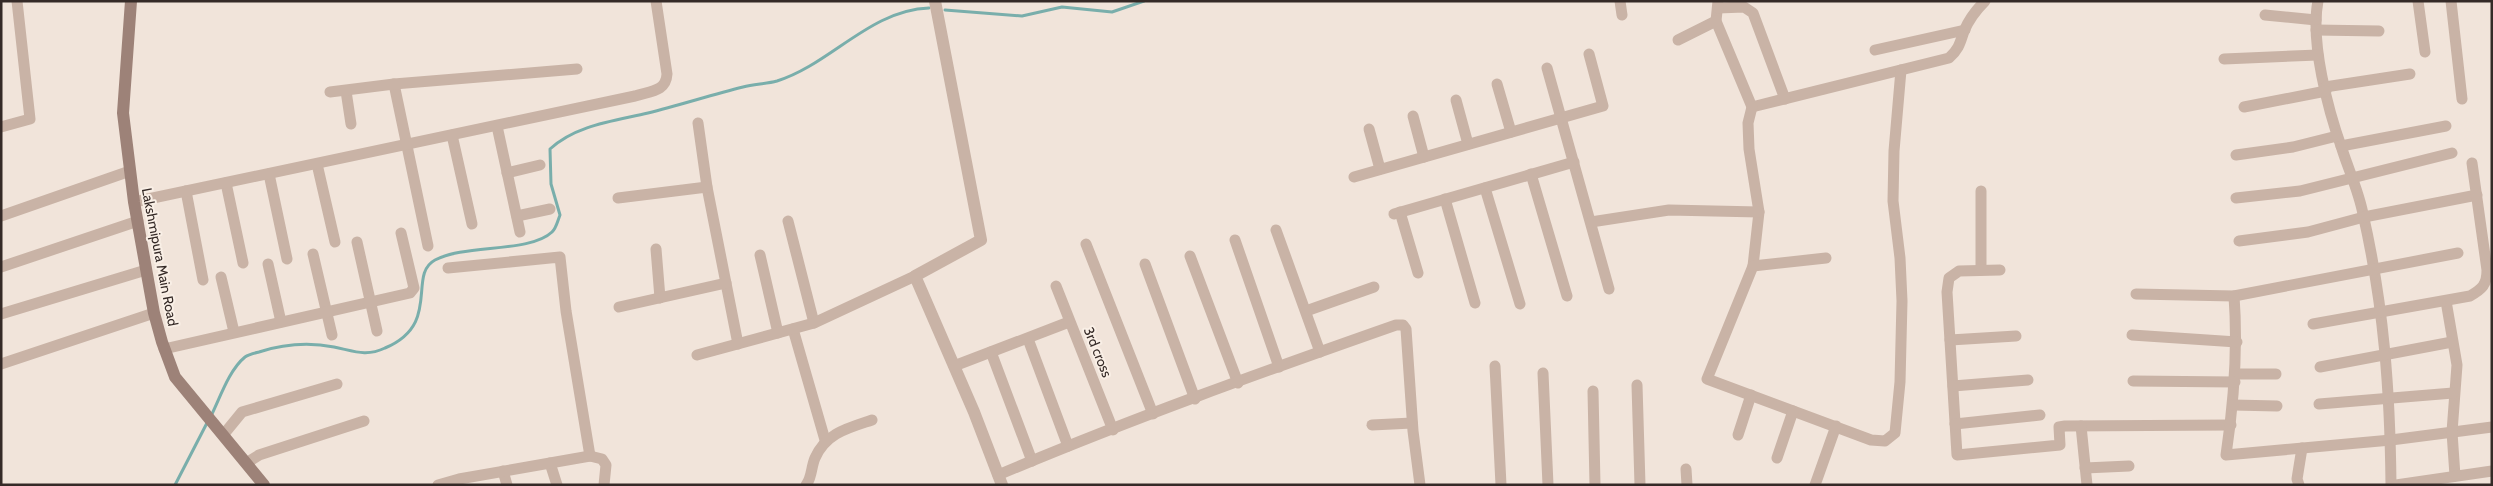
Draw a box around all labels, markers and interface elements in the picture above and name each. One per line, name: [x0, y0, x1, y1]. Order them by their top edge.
street label: Lakshmipura Main Road: [138, 186, 182, 328]
street label: 3rd cross: [1080, 324, 1116, 380]

